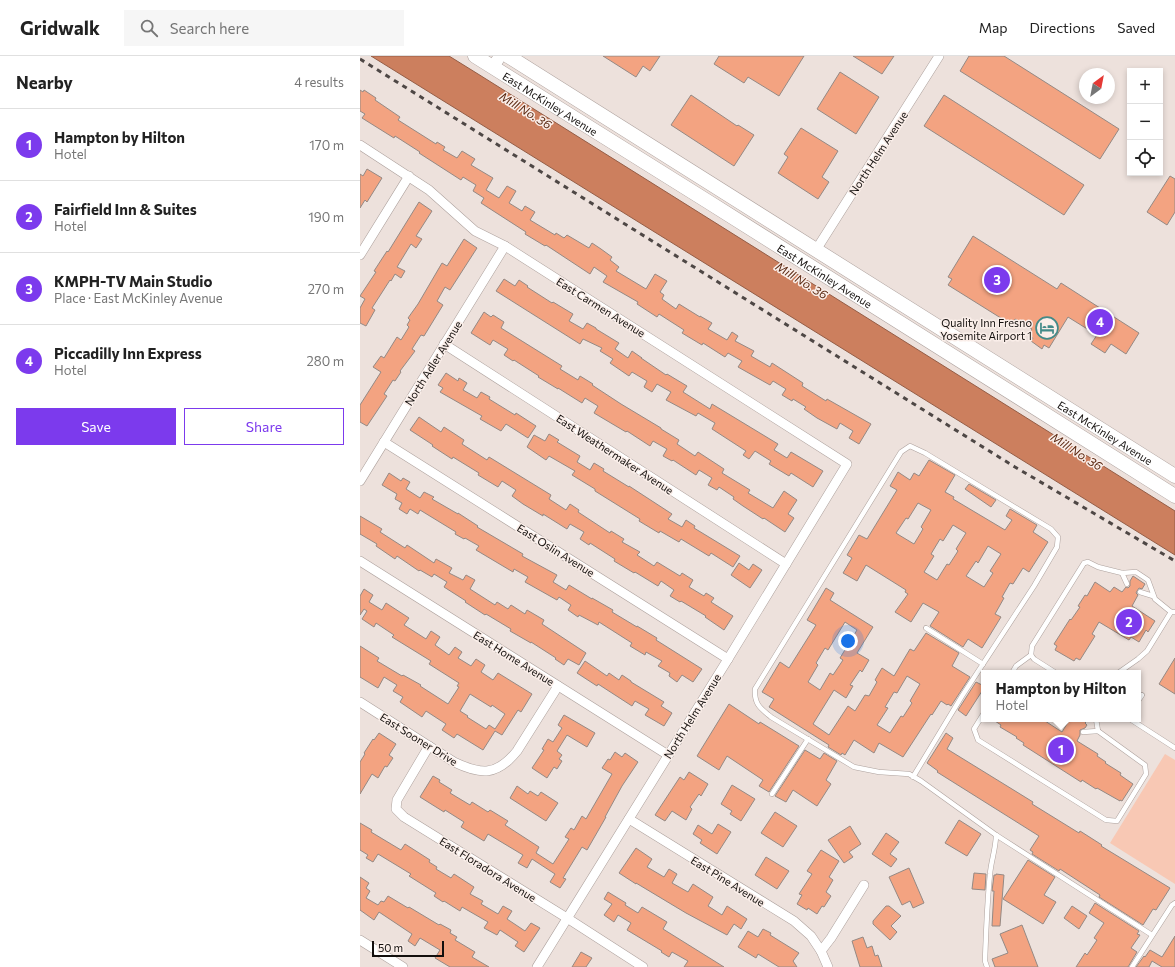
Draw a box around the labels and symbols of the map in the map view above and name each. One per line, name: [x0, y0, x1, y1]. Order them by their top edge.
north arrow: [1079, 68, 1115, 104]
street label: East McKinley Avenue: [501, 69, 600, 138]
water label: Mill No. 36: [498, 89, 555, 132]
street label: North Helm Avenue: [846, 108, 910, 197]
street label: East McKinley Avenue: [775, 241, 875, 310]
water label: Mill No. 36: [774, 259, 831, 302]
pin: 3: [984, 265, 1010, 295]
street label: East Carmen Avenue: [554, 274, 648, 340]
pin: 4: [1087, 307, 1113, 337]
hotel icon: Quality Inn Fresno Yosemite Airport 1: [1034, 315, 1060, 341]
place label: Quality Inn Fresno Yosemite Airport 1: [940, 316, 1032, 342]
street label: North Adler Avenue: [402, 318, 464, 408]
street label: East McKinley Avenue: [1056, 398, 1155, 467]
street label: East Weathermaker Avenue: [554, 411, 676, 497]
water label: Mill No. 36: [1049, 429, 1106, 473]
street label: East Oslin Avenue: [515, 521, 597, 579]
pin: 2: [1116, 607, 1142, 637]
street label: East Home Avenue: [471, 628, 557, 688]
your location: [838, 631, 858, 651]
street label: North Helm Avenue: [661, 671, 723, 761]
street label: East Sooner Drive: [378, 710, 460, 768]
pin: 1: [1048, 735, 1074, 765]
street label: East Floradora Avenue: [437, 834, 539, 904]
street label: East Pine Avenue: [689, 853, 767, 909]
scale bar: [372, 939, 444, 958]

